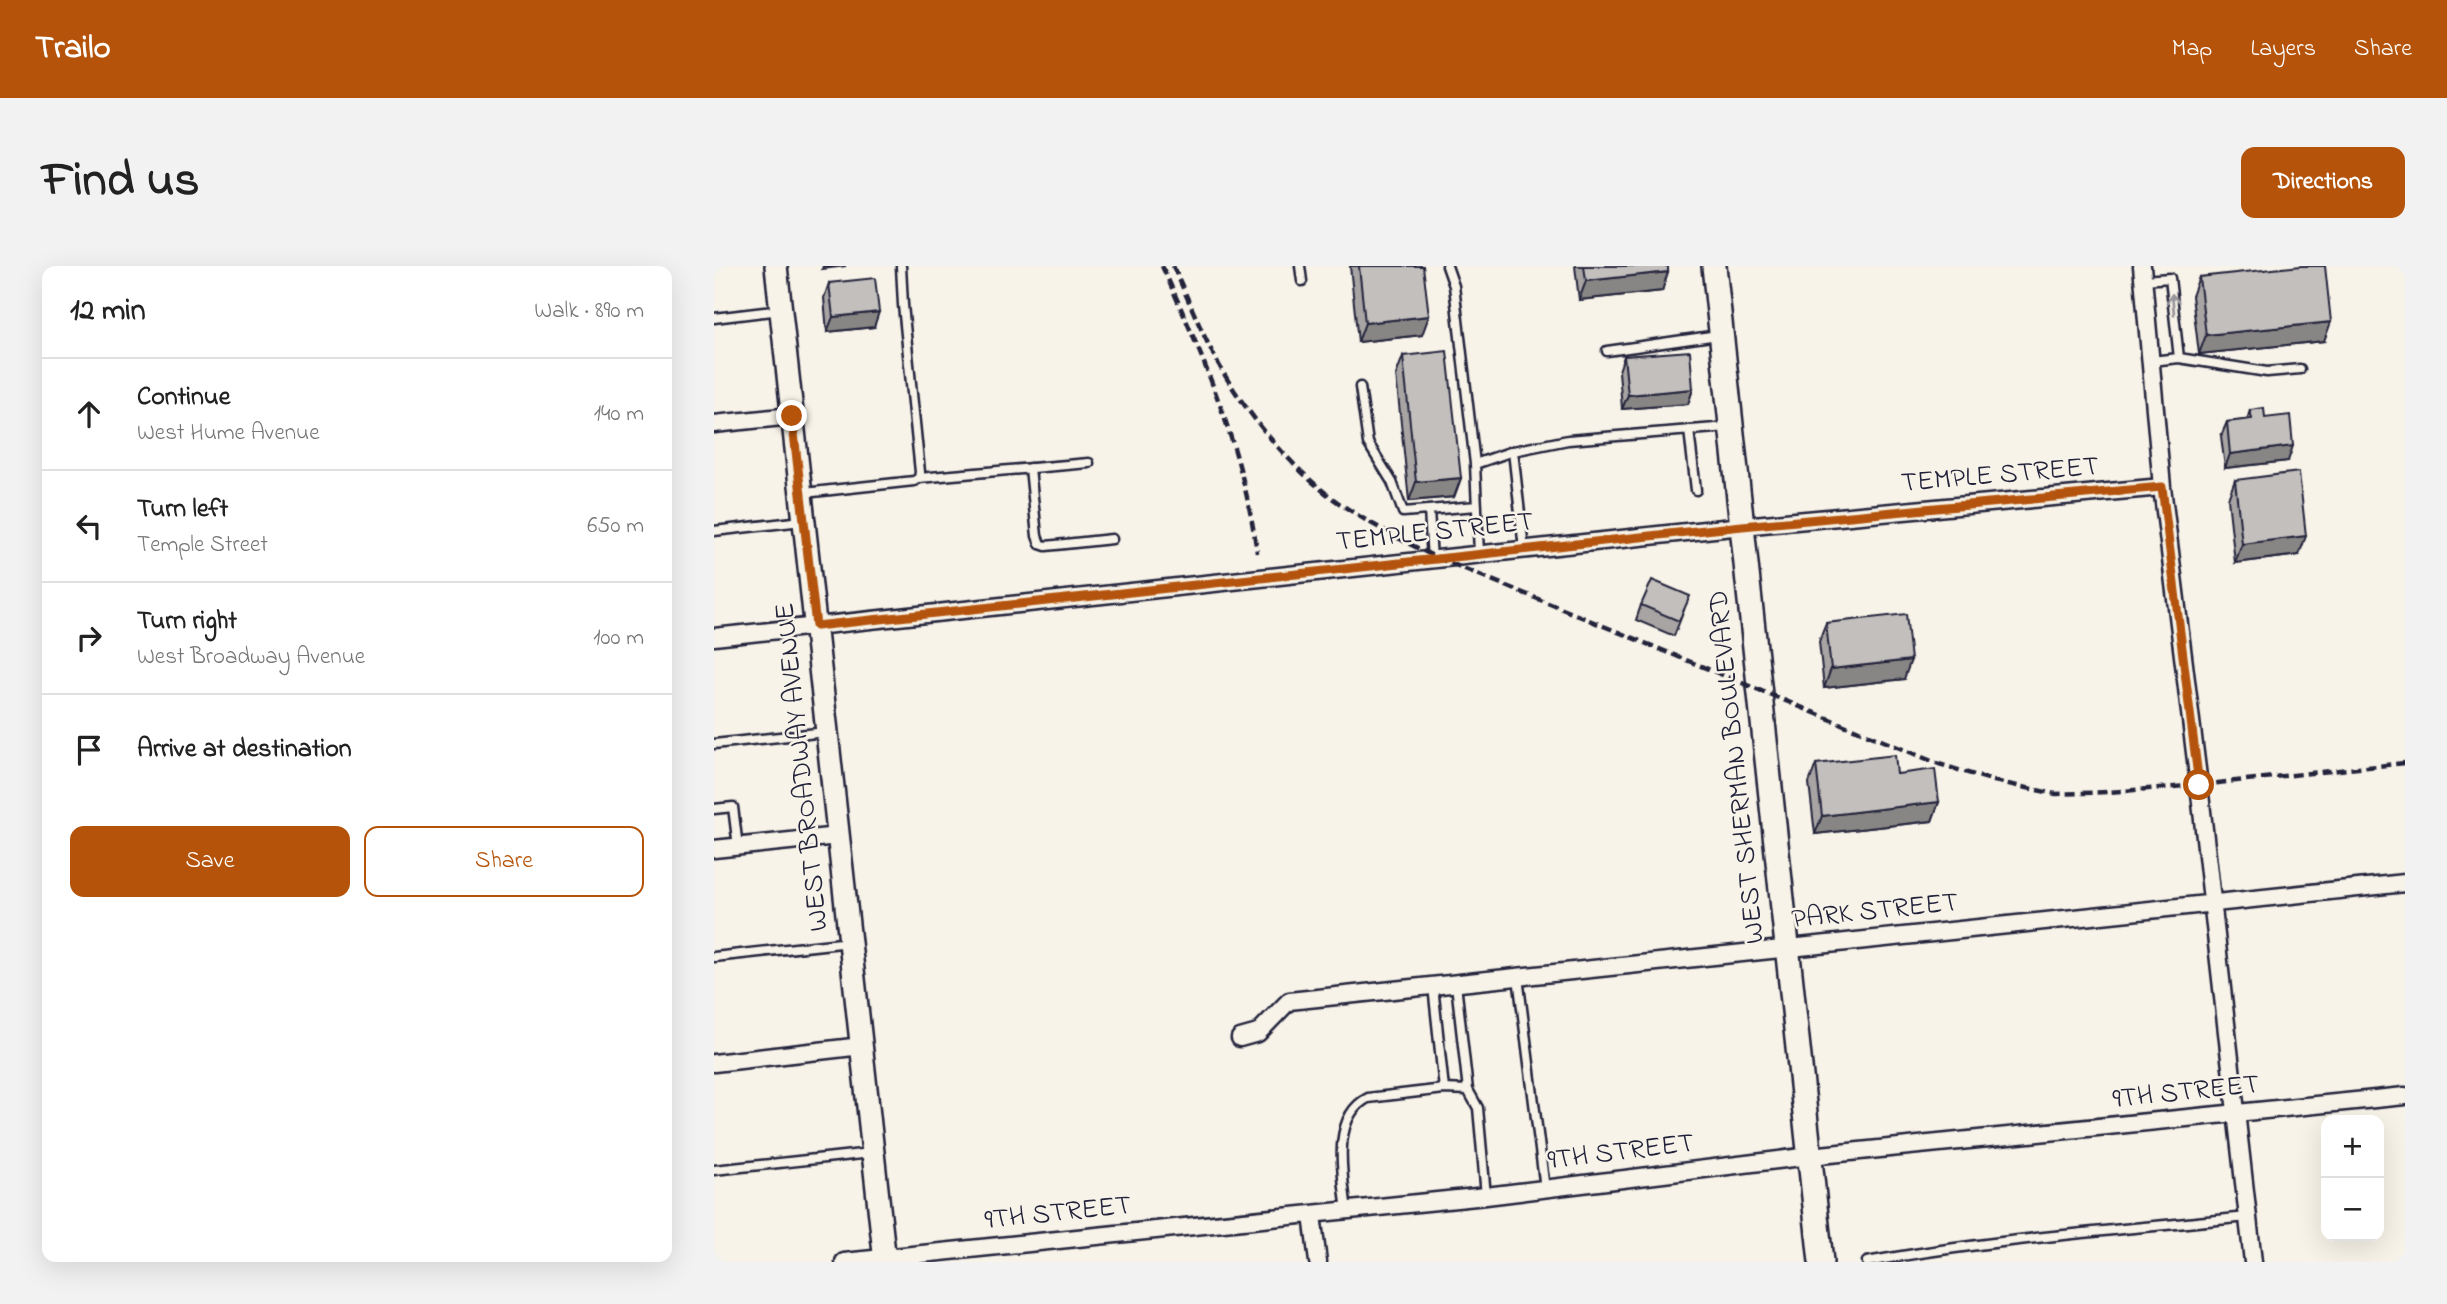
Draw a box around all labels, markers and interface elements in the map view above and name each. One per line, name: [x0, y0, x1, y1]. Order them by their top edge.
text: Trailo: [35, 25, 111, 73]
text: Map: [2172, 32, 2212, 67]
text: Layers: [2250, 32, 2316, 67]
text: Share: [2354, 32, 2412, 67]
text: Find us: [42, 146, 199, 218]
button: Directions: [2241, 147, 2405, 218]
text: 12 min: [70, 290, 145, 334]
one-way arrow: [2167, 293, 2180, 316]
text: Walk · 890 m: [534, 295, 644, 328]
text: Continue: [137, 379, 230, 417]
icon: ahead: [70, 395, 108, 433]
text: 140 m: [594, 398, 644, 431]
route end: [776, 400, 807, 431]
text: West Hume Avenue: [137, 417, 319, 450]
street label: TEMPLE STREET: [1899, 447, 2101, 505]
text: Turn left: [137, 491, 228, 529]
street label: TEMPLE STREET: [1334, 502, 1536, 564]
icon: left: [70, 507, 108, 545]
text: 650 m: [587, 510, 644, 543]
text: Temple Street: [137, 529, 268, 562]
street label: WEST SHERMAN BOULEVARD: [1699, 588, 1777, 946]
street label: WEST BROADWAY AVENUE: [765, 601, 841, 933]
text: Turn right: [137, 603, 237, 641]
icon: right: [70, 619, 108, 657]
text: 100 m: [593, 622, 644, 655]
text: West Broadway Avenue: [137, 641, 365, 674]
icon: arrive: [70, 731, 108, 769]
text: Arrive at destination: [137, 731, 352, 769]
route start: [2183, 769, 2214, 800]
button: Save: [70, 826, 350, 897]
button: Share: [364, 826, 644, 897]
street label: PARK STREET: [1790, 883, 1960, 941]
street label: 9TH STREET: [2111, 1065, 2261, 1121]
map controls: [2321, 1115, 2384, 1241]
button: +: [2321, 1115, 2384, 1178]
street label: 9TH STREET: [1545, 1124, 1697, 1182]
button: −: [2321, 1178, 2384, 1241]
street label: 9TH STREET: [983, 1186, 1133, 1242]

